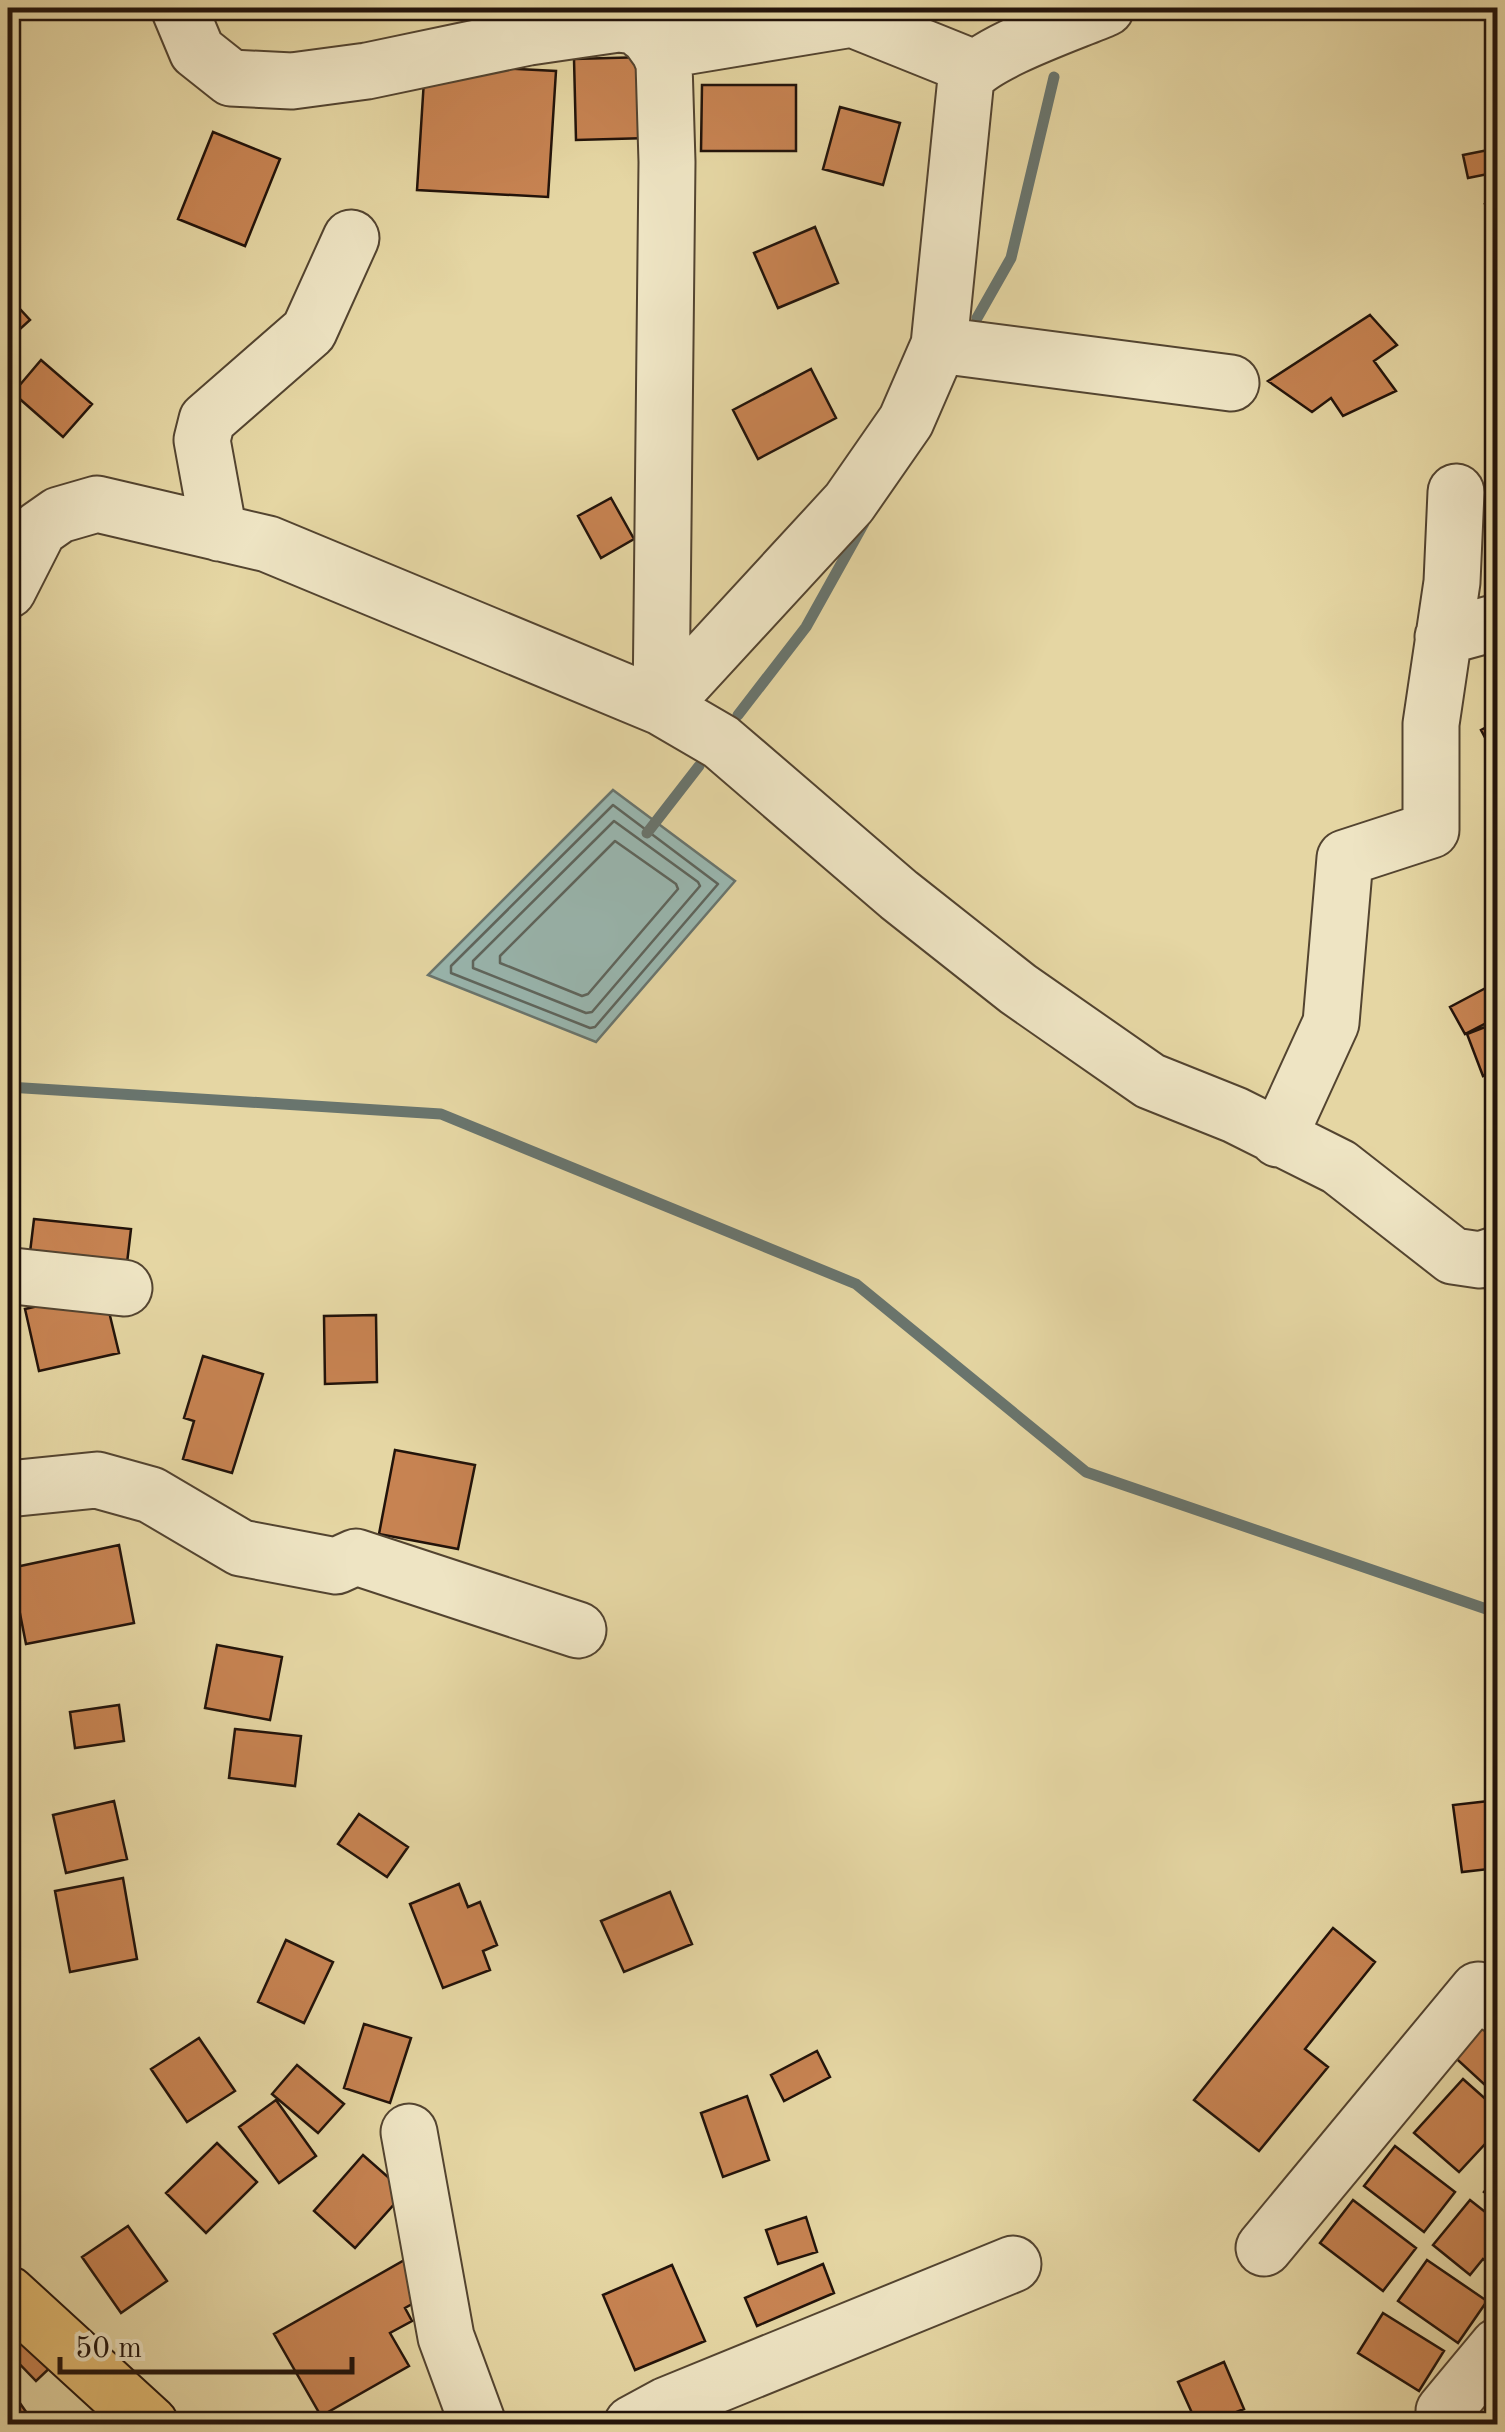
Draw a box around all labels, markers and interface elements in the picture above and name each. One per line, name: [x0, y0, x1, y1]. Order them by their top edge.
scale bar: [60, 2312, 352, 2374]
text: 50 m: [75, 2334, 142, 2364]

